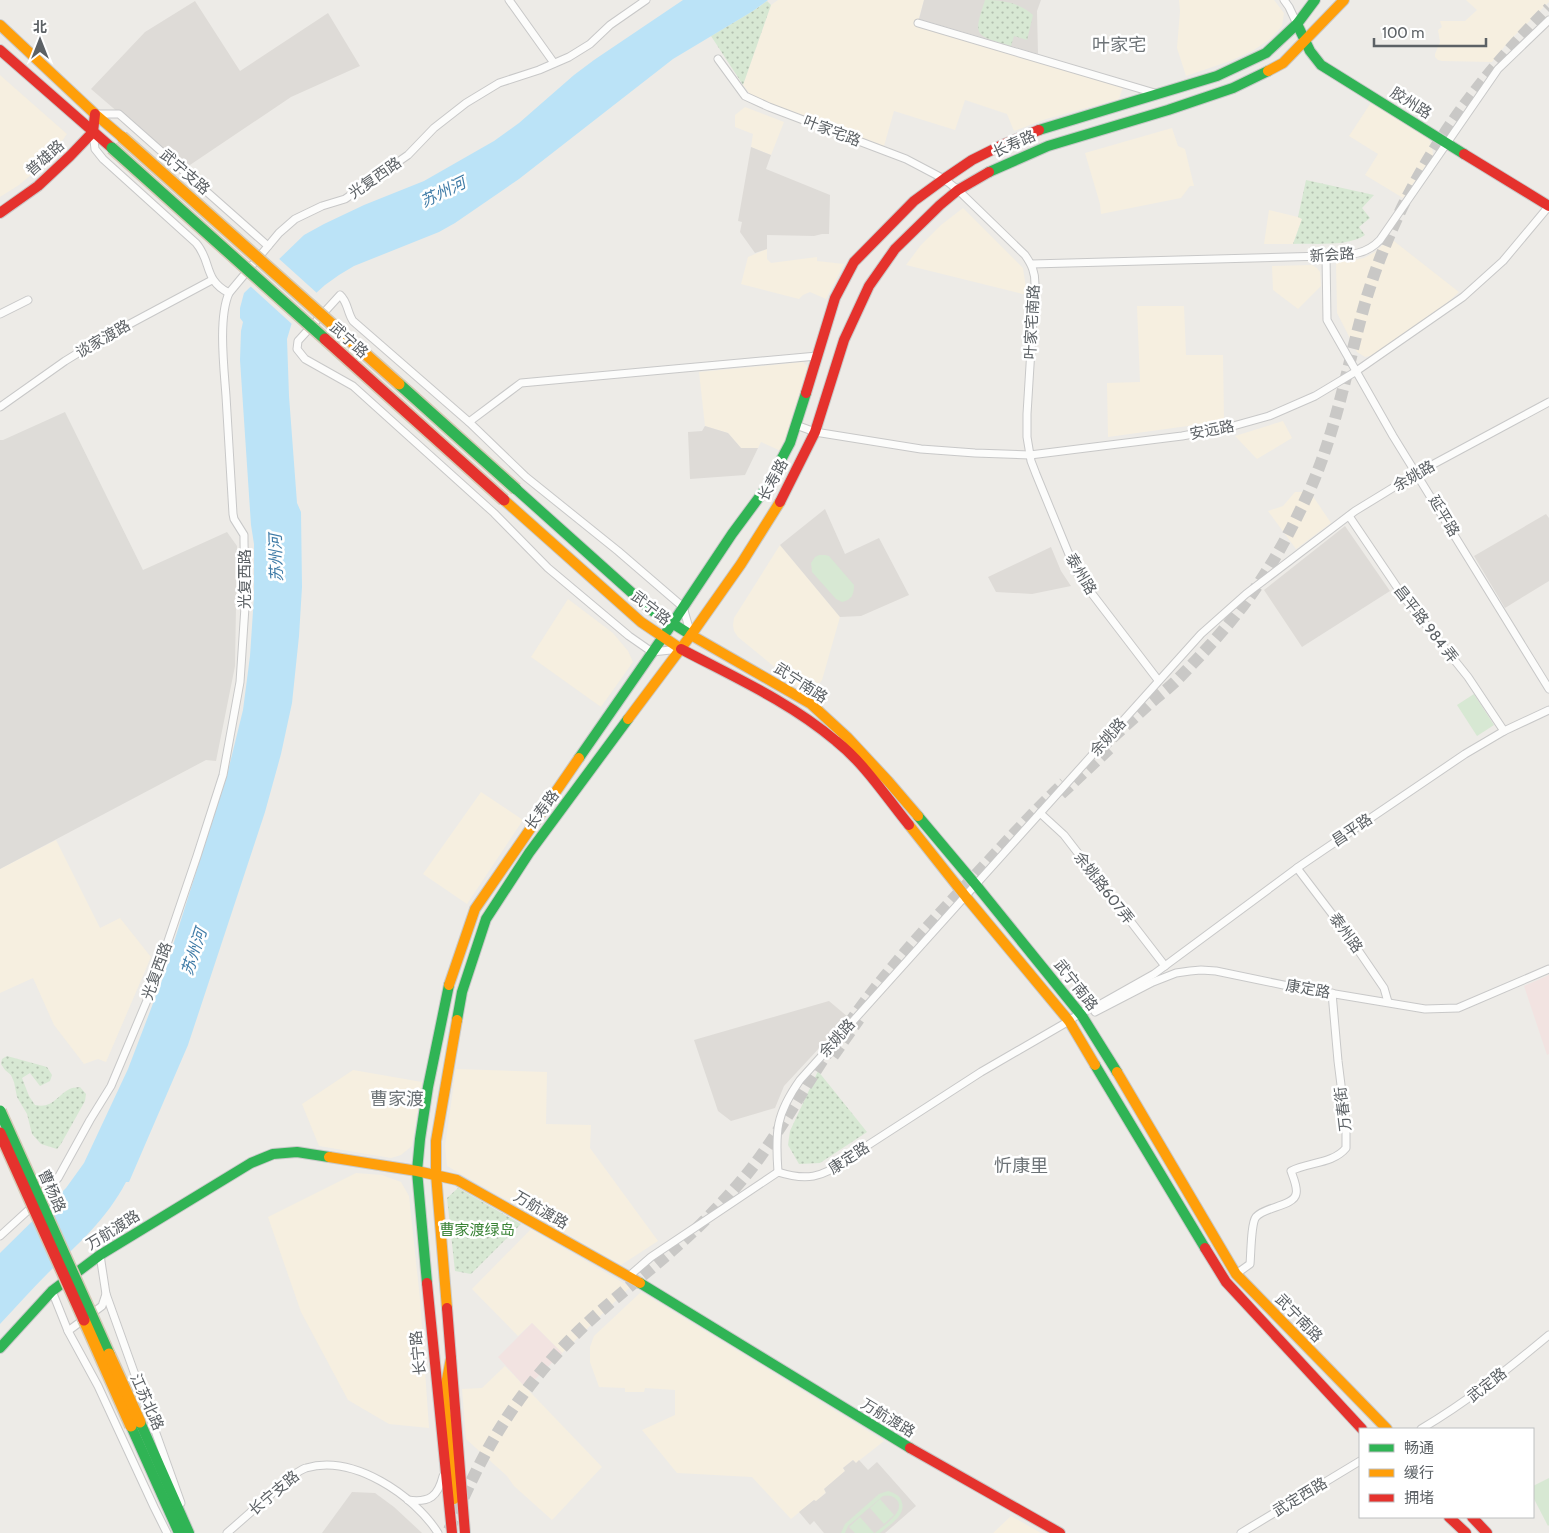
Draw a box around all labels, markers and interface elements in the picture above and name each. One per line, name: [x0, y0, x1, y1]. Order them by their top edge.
north arrow: [15, 15, 65, 65]
scale bar: [1374, 15, 1486, 47]
text: 北: [33, 18, 47, 36]
text: 100 m: [1382, 24, 1424, 42]
district label: 叶家宅: [1092, 34, 1146, 56]
street label: 胶州路: [1387, 83, 1435, 123]
street label: 叶家宅路: [801, 112, 863, 150]
street label: 长寿路: [990, 127, 1038, 161]
street label: 普雄路: [22, 136, 68, 180]
street label: 武宁支路: [156, 146, 214, 198]
street label: 光复西路: [345, 153, 405, 203]
water label: 苏州河: [417, 172, 471, 211]
street label: 新会路: [1309, 244, 1355, 266]
street label: 叶家宅南路: [1021, 284, 1043, 360]
street label: 谈家渡路: [73, 316, 133, 362]
street label: 武宁路: [326, 318, 372, 362]
street label: 安远路: [1188, 417, 1236, 443]
street label: 长寿路: [754, 456, 792, 504]
street label: 余姚路: [1390, 457, 1438, 495]
street label: 延平路: [1425, 492, 1463, 540]
water label: 苏州河: [266, 531, 286, 582]
street label: 光复西路: [236, 549, 254, 609]
street label: 泰州路: [1062, 550, 1100, 598]
street label: 昌平路 984 弄: [1390, 582, 1462, 666]
street label: 武宁路: [628, 587, 674, 629]
street label: 武宁南路: [771, 659, 831, 707]
street label: 余姚路: [1086, 714, 1130, 760]
street label: 长寿路: [521, 787, 563, 833]
street label: 昌平路: [1328, 810, 1376, 850]
street label: 余姚路607弄: [1070, 848, 1138, 928]
street label: 泰州路: [1325, 910, 1367, 956]
water label: 苏州河: [178, 923, 211, 978]
street label: 光复西路: [138, 940, 176, 1002]
street label: 武宁南路: [1050, 956, 1102, 1014]
street label: 康定路: [1284, 976, 1332, 1002]
street label: 余姚路: [815, 1015, 859, 1061]
street label: 万春街: [1331, 1086, 1355, 1132]
district label: 曹家渡: [370, 1088, 424, 1110]
street label: 康定路: [825, 1138, 873, 1178]
district label: 忻康里: [994, 1155, 1048, 1177]
street label: 曹杨路: [35, 1167, 69, 1215]
street label: 万航渡路: [511, 1187, 571, 1233]
street label: 万航渡路: [83, 1206, 143, 1254]
park label: 曹家渡绿岛: [439, 1221, 515, 1239]
street label: 武宁南路: [1272, 1290, 1326, 1346]
street label: 长宁路: [407, 1330, 429, 1376]
street label: 武定路: [1464, 1364, 1510, 1406]
street label: 江苏北路: [127, 1371, 167, 1433]
street label: 万航渡路: [858, 1395, 918, 1441]
legend: [1359, 1428, 1534, 1518]
text: 畅通: [1404, 1439, 1434, 1457]
text: 缓行: [1404, 1464, 1434, 1482]
street label: 长宁支路: [245, 1467, 303, 1519]
street label: 武定西路: [1270, 1474, 1330, 1520]
text: 拥堵: [1404, 1489, 1434, 1507]

